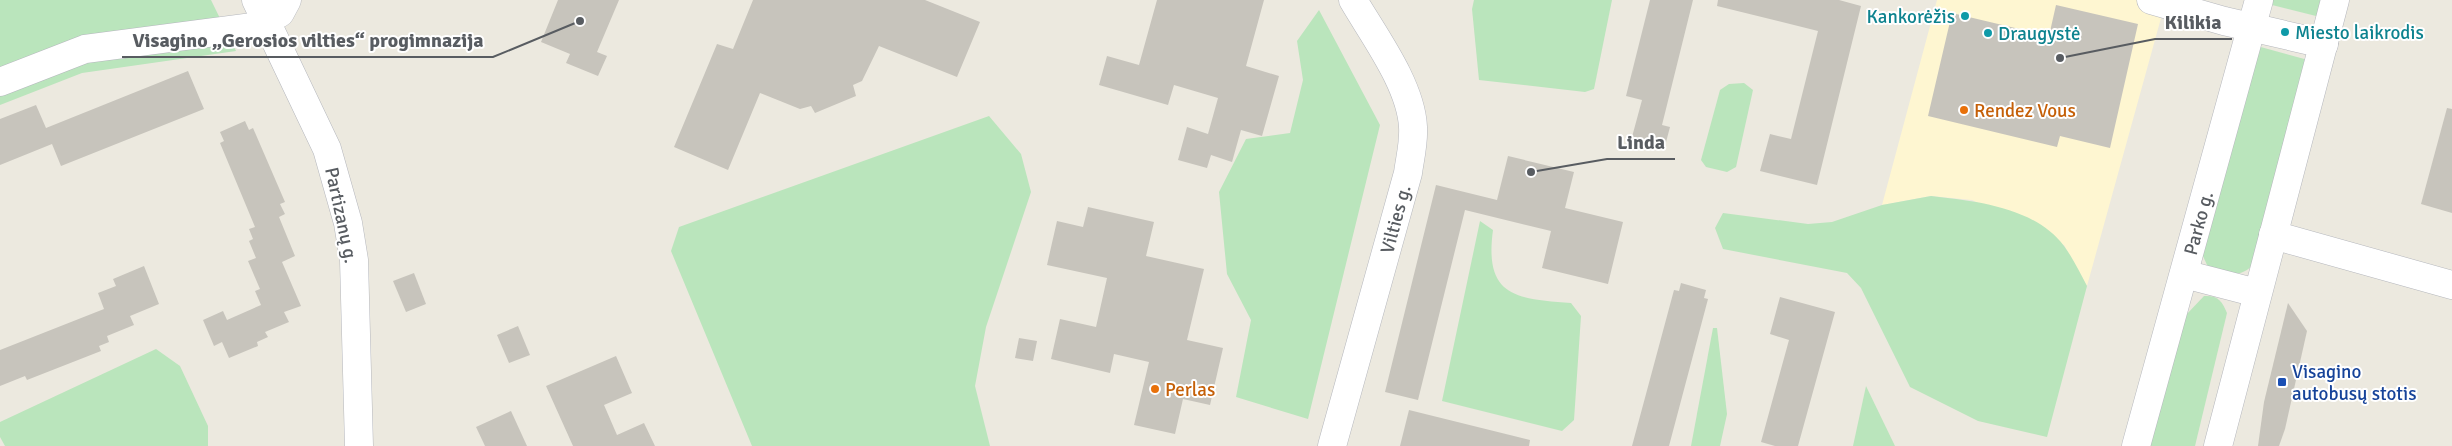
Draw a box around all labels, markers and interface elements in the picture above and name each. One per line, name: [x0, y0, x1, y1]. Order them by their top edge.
callout: Kilikia: [2155, 4, 2232, 39]
place label: Kankorėžis: [1867, 5, 1955, 29]
marker: Kankorėžis: [1959, 10, 1971, 22]
text: Kilikia: [2165, 10, 2221, 35]
place label: Miesto laikrodis: [2295, 21, 2424, 45]
callout: Visagino „Gerosios vilties“ progimnazija: [122, 22, 493, 57]
place label: Draugystė: [1998, 22, 2080, 46]
marker: Miesto laikrodis: [2279, 26, 2291, 38]
marker: Draugystė: [1982, 27, 1994, 39]
text: Visagino „Gerosios vilties“ progimnazija: [132, 28, 484, 53]
place label: Rendez Vous: [1974, 99, 2076, 123]
marker: Rendez Vous: [1958, 104, 1970, 116]
callout: Linda: [1607, 124, 1675, 159]
text: Linda: [1617, 130, 1665, 155]
street label: Partizanų g.: [319, 165, 363, 265]
street label: Vilties g.: [1375, 182, 1417, 256]
street label: Parko g.: [2179, 189, 2219, 258]
place label: Visagino autobusų stotis: [2292, 360, 2416, 406]
marker: Visagino autobusų stotis: [2276, 376, 2288, 388]
place label: Perlas: [1165, 378, 1215, 402]
marker: Perlas: [1149, 383, 1161, 395]

